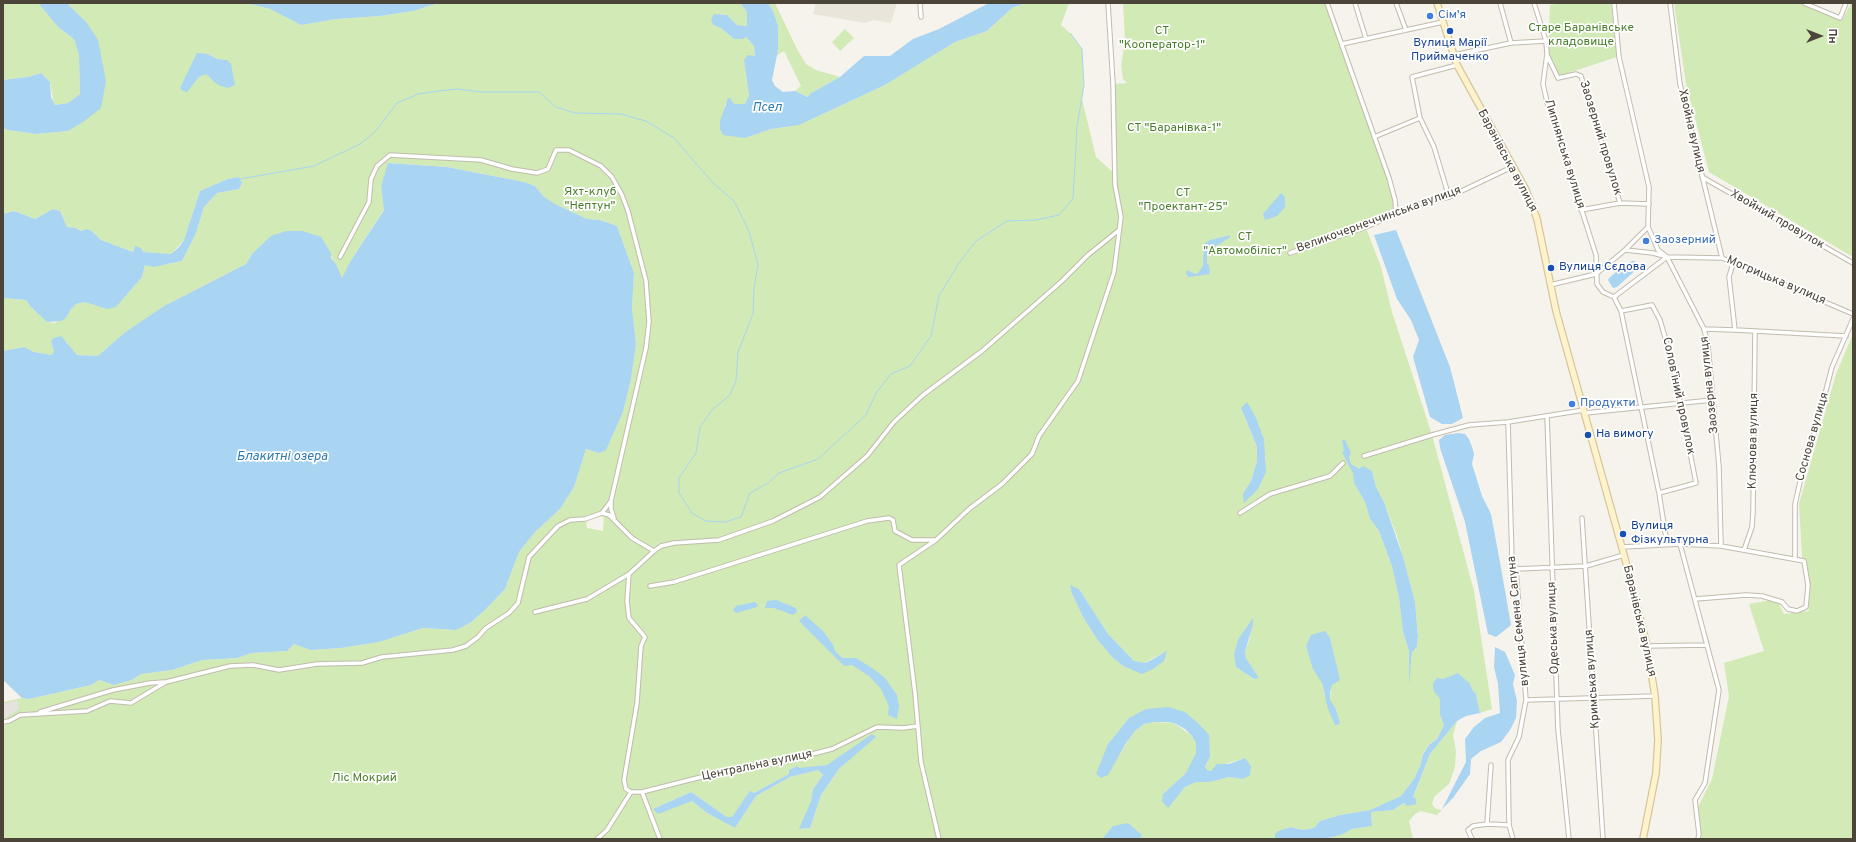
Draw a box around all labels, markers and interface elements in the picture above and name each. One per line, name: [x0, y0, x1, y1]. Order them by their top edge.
place label: Сім'я: [1438, 9, 1466, 23]
marker: Сім'я: [1425, 11, 1435, 21]
north arrow: [1800, 16, 1840, 56]
park label: Старе Баранівське кладовище: [1528, 22, 1634, 50]
park label: СТ "Кооператор-1": [1119, 25, 1205, 53]
marker: Вулиця Марії Приймаченко: [1445, 26, 1455, 36]
text: Пн: [1825, 29, 1839, 43]
place label: Вулиця Марії Приймаченко: [1411, 37, 1489, 65]
street label: Заозерний провулок: [1576, 79, 1624, 197]
street label: Хвойна вулиця: [1674, 88, 1708, 174]
street label: Липнянська вулиця: [1540, 97, 1588, 211]
water label: Псел: [752, 100, 782, 116]
street label: Баранівська вулиця: [1474, 107, 1540, 215]
park label: СТ "Баранівка-1": [1127, 122, 1221, 136]
street label: Великочернеччинська вулиця: [1295, 183, 1463, 257]
park label: Яхт-клуб "Нептун": [564, 186, 616, 214]
park label: СТ "Проектант-25": [1139, 187, 1227, 215]
street label: Хвойний провулок: [1727, 187, 1827, 253]
park label: СТ "Автомобіліст": [1203, 231, 1287, 259]
place label: Заозерний: [1654, 234, 1716, 248]
marker: Заозерний: [1641, 236, 1651, 246]
street label: Могрицька вулиця: [1724, 254, 1828, 308]
place label: Вулиця Сєдова: [1559, 261, 1646, 275]
marker: Вулиця Сєдова: [1546, 263, 1556, 273]
street label: Заозерна вулиця: [1698, 335, 1722, 435]
street label: Соловʼїний провулок: [1659, 336, 1697, 456]
street label: Соснова вулиця: [1793, 391, 1833, 483]
street label: Ключова вулиця: [1746, 393, 1762, 489]
place label: Продукти: [1580, 397, 1636, 411]
marker: Продукти: [1567, 399, 1577, 409]
place label: На вимогу: [1596, 428, 1654, 442]
marker: На вимогу: [1583, 430, 1593, 440]
water label: Блакитні озера: [236, 449, 328, 465]
place label: Вулиця Фізкультурна: [1631, 520, 1709, 548]
marker: Вулиця Фізкультурна: [1618, 529, 1628, 539]
street label: вулиця Семена Сапуна: [1505, 555, 1533, 687]
street label: Баранівська вулиця: [1619, 564, 1659, 678]
street label: Одеська вулиця: [1545, 581, 1563, 675]
street label: Кримська вулиця: [1582, 629, 1604, 729]
street label: Центральна вулиця: [700, 747, 814, 785]
park label: Ліс Мокрий: [331, 772, 397, 786]

